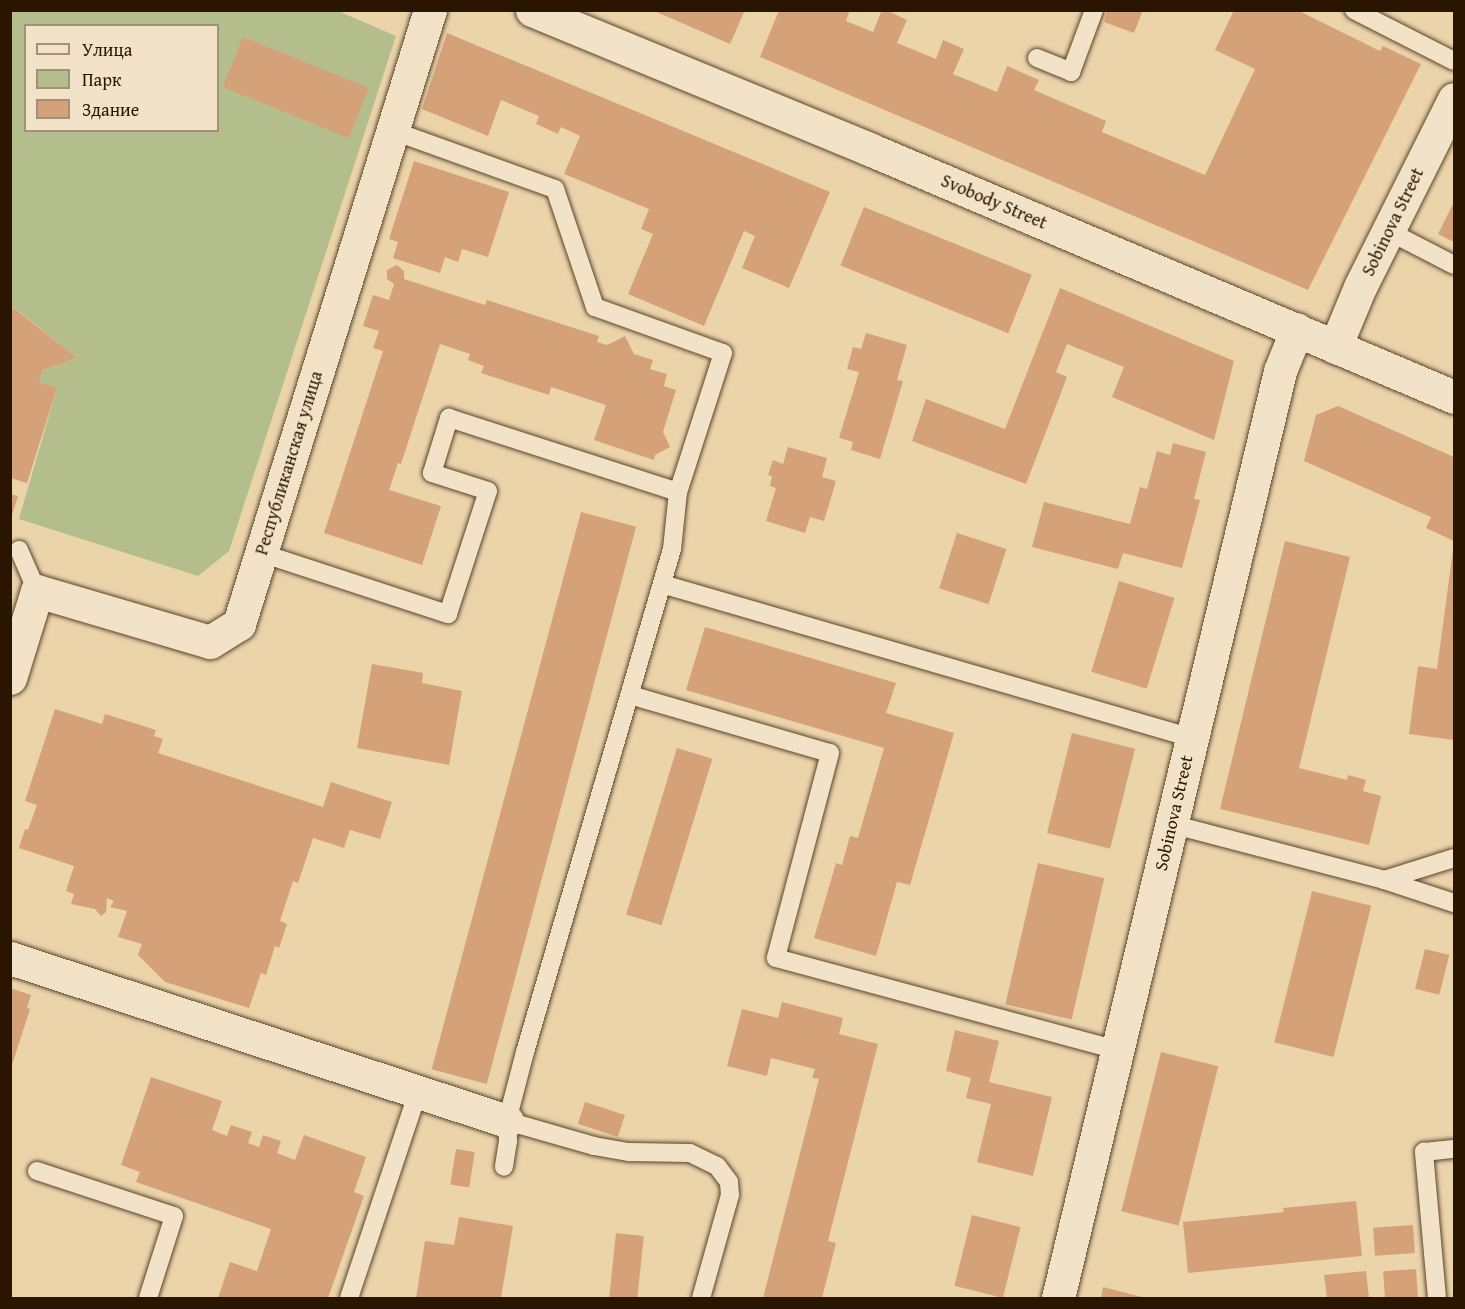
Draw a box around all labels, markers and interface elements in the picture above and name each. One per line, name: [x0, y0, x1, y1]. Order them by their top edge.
legend: [24, 24, 219, 132]
text: Улица: [82, 36, 132, 63]
text: Парк: [82, 66, 121, 93]
text: Здание: [82, 96, 139, 123]
street label: Sobinova Street: [1357, 164, 1429, 280]
street label: Svobody Street: [938, 170, 1050, 234]
street label: Республиканская улица: [251, 368, 327, 558]
street label: Sobinova Street: [1150, 753, 1198, 873]

